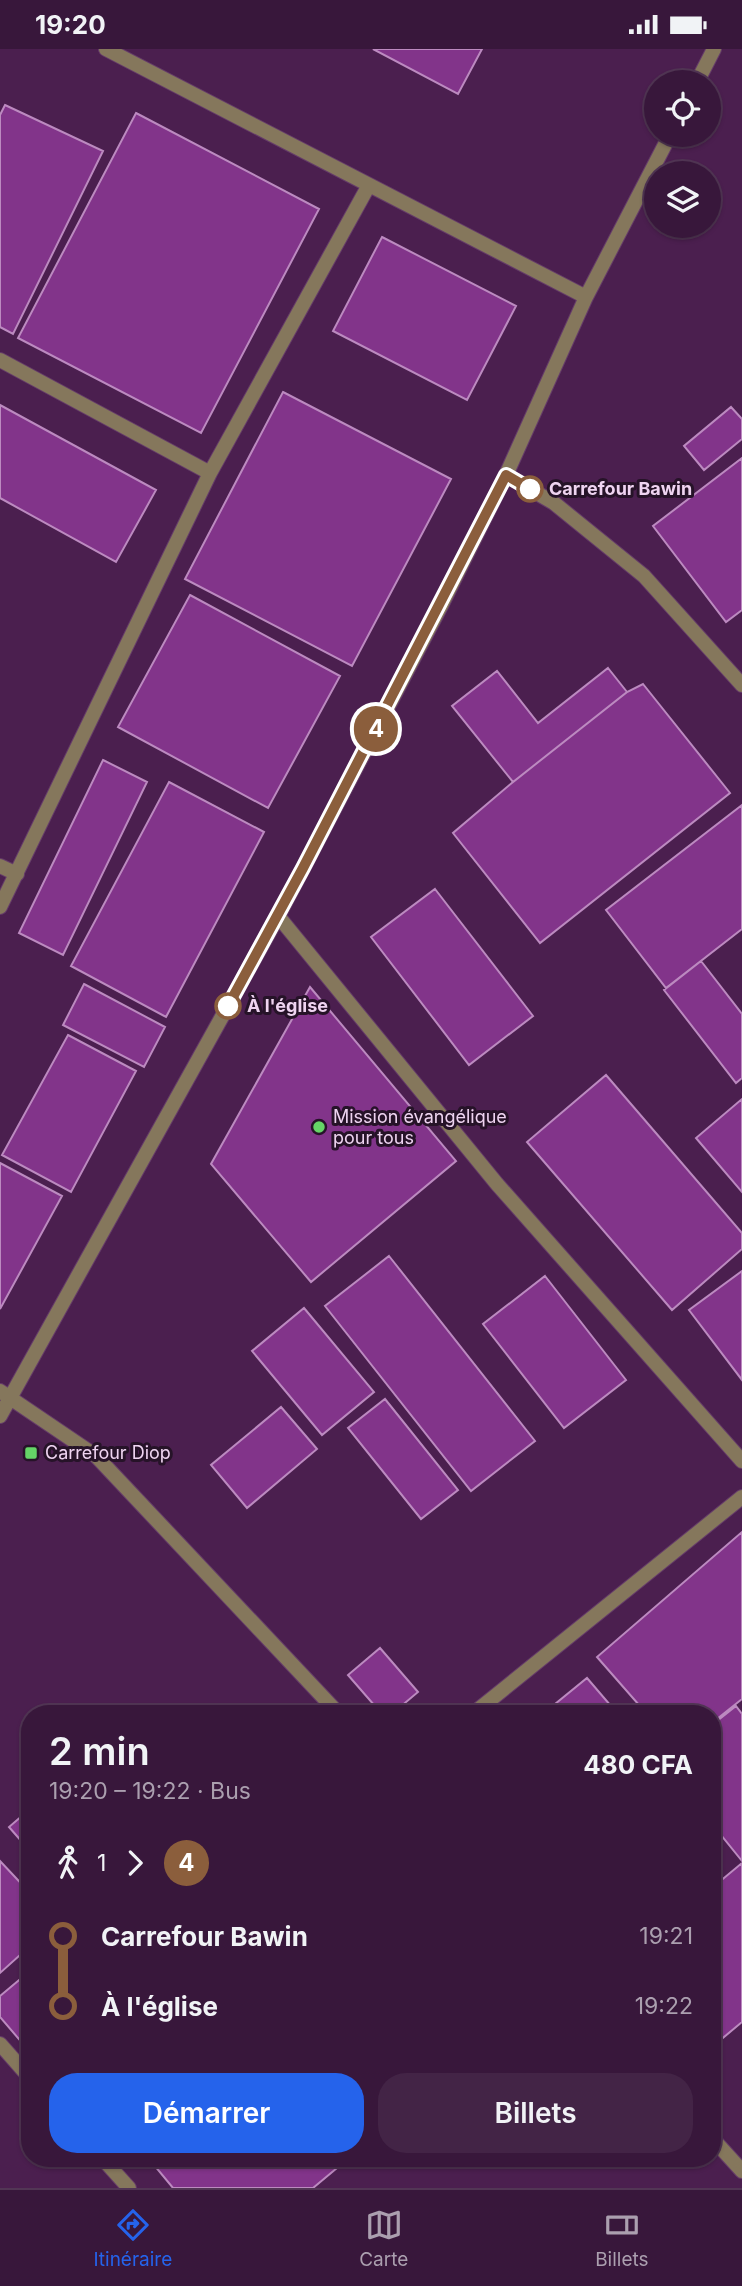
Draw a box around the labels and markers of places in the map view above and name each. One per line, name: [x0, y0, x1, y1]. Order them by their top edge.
marker: Carrefour Bawin: [517, 476, 543, 502]
place label: Carrefour Bawin: [549, 478, 692, 499]
marker: À l'église: [215, 993, 241, 1019]
place label: À l'église: [247, 995, 328, 1016]
place label: Mission évangélique pour tous: [333, 1106, 507, 1148]
marker: Mission évangélique pour tous: [311, 1119, 327, 1135]
place label: Carrefour Diop: [45, 1442, 171, 1463]
marker: Carrefour Diop: [23, 1445, 39, 1461]

